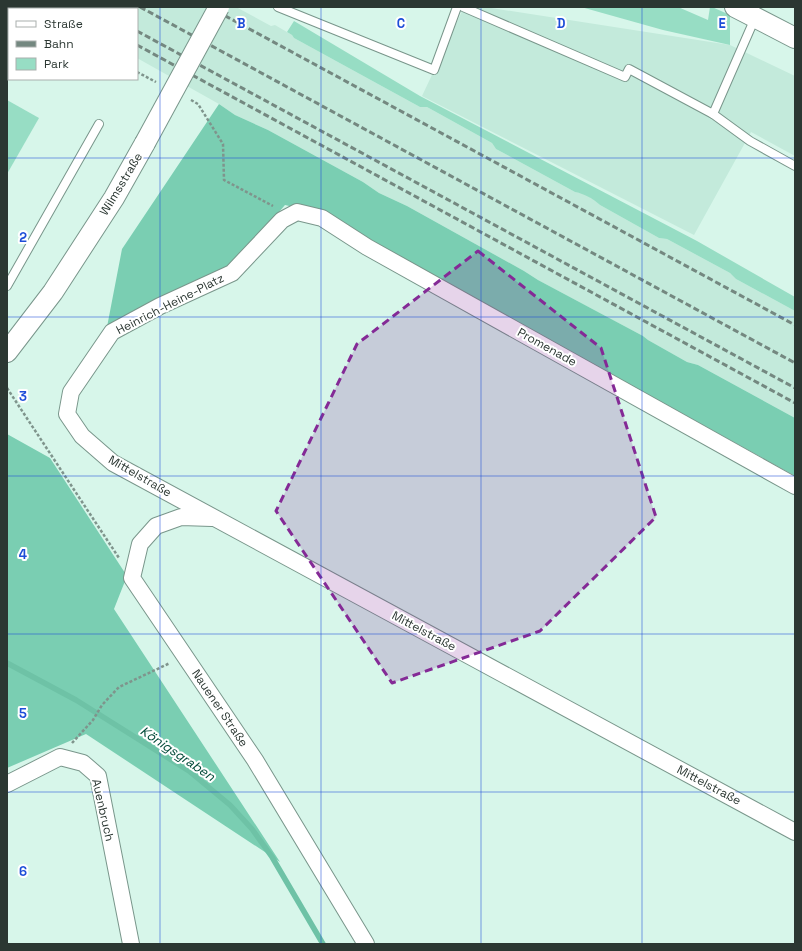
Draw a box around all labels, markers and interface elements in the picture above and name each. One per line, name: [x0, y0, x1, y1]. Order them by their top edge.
legend: [8, 8, 138, 80]
text: B: [237, 15, 246, 32]
text: C: [397, 15, 405, 32]
text: D: [557, 15, 566, 32]
text: E: [718, 15, 726, 32]
text: Straße: [44, 16, 83, 32]
text: Bahn: [44, 36, 74, 52]
text: Park: [44, 56, 69, 72]
street label: Wilmsstraße: [96, 150, 146, 218]
text: 2: [19, 229, 27, 246]
street label: Heinrich-Heine-Platz: [113, 270, 227, 338]
street label: Promenade: [515, 324, 579, 370]
text: 3: [19, 388, 27, 405]
street label: Mittelstraße: [106, 451, 174, 501]
text: 4: [19, 546, 27, 563]
street label: Mittelstraße: [389, 607, 459, 655]
street label: Nauener Straße: [188, 666, 252, 750]
text: 5: [19, 705, 27, 722]
water label: Königsgraben: [137, 722, 219, 785]
street label: Mittelstraße: [674, 761, 744, 809]
street label: Auenbruch: [88, 777, 118, 843]
text: 6: [19, 863, 27, 880]

